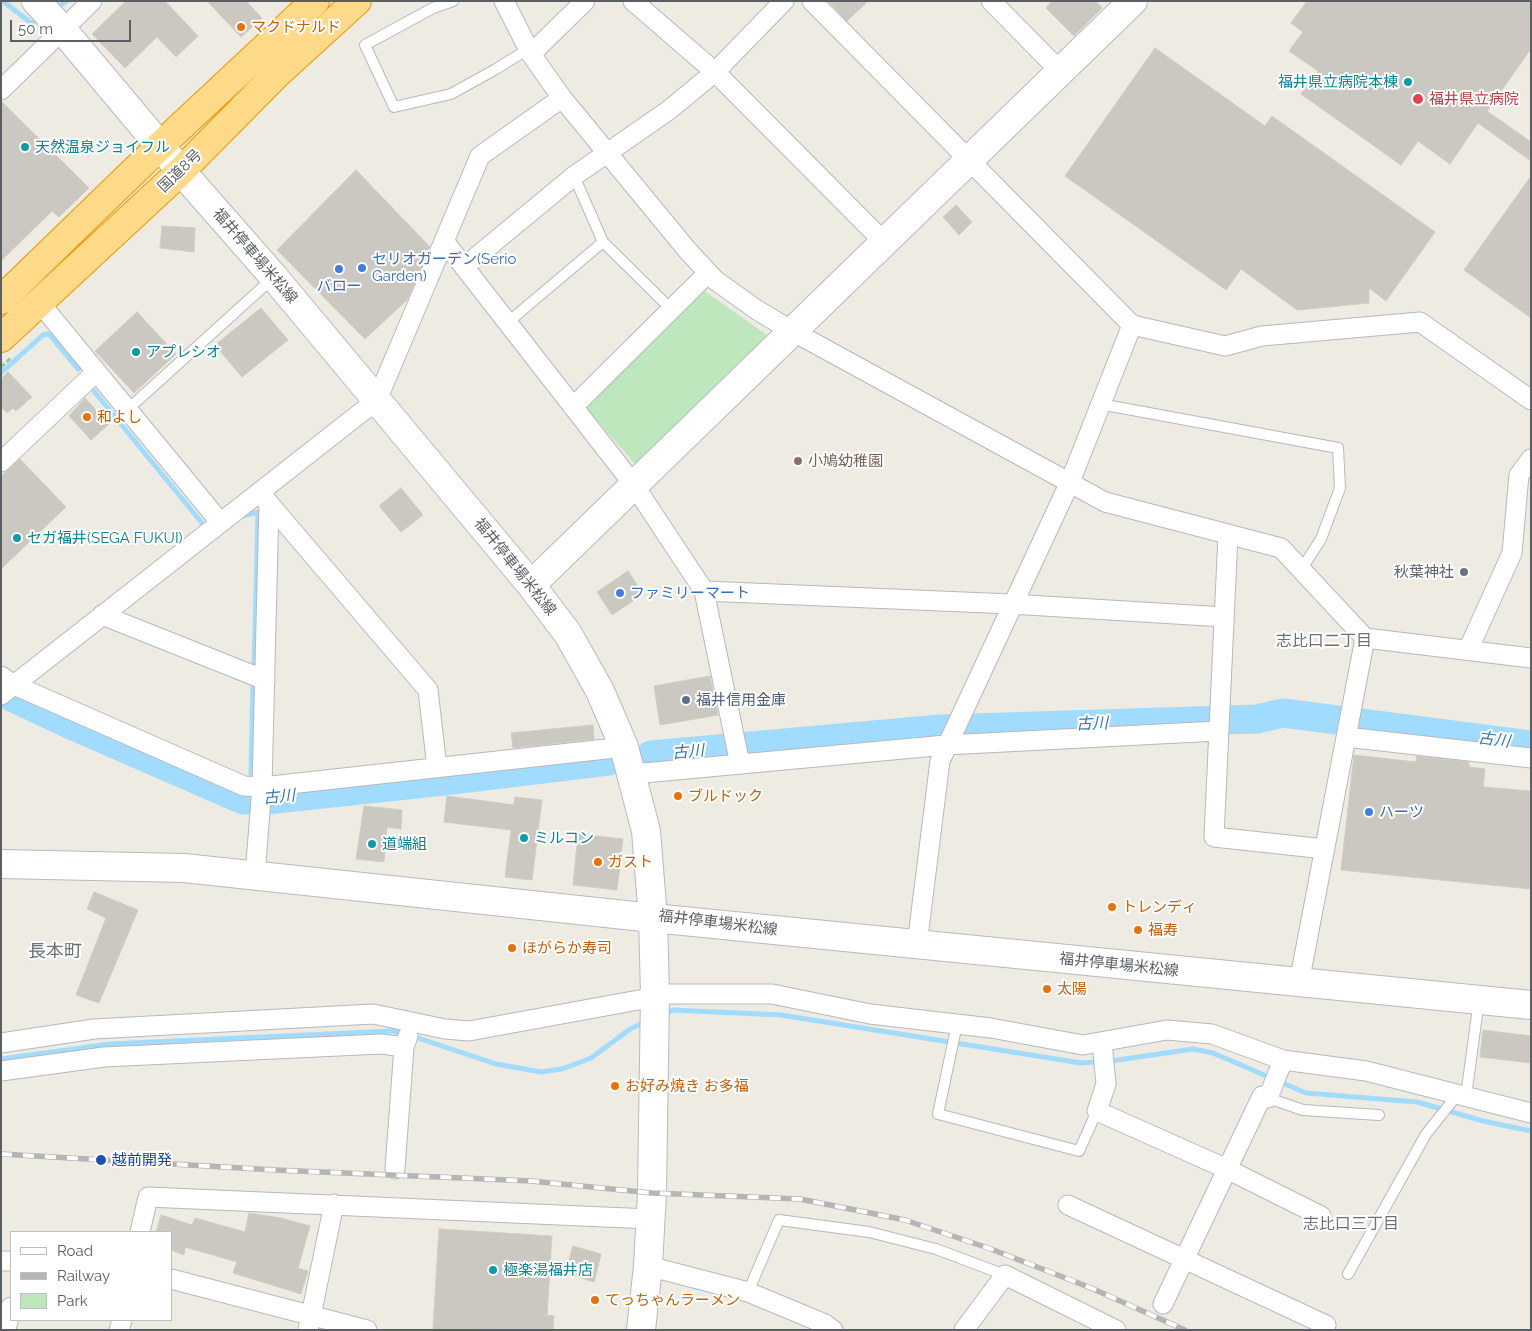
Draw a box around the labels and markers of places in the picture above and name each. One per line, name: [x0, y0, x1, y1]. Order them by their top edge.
place label: マクドナルド: [251, 18, 341, 36]
marker: マクドナルド: [235, 21, 247, 33]
place label: 福井県立病院本棟: [1278, 73, 1398, 91]
marker: 福井県立病院本棟: [1402, 76, 1414, 88]
place label: 福井県立病院: [1429, 90, 1519, 108]
marker: 福井県立病院: [1411, 92, 1425, 106]
place label: 天然温泉ジョイフル: [35, 138, 170, 156]
marker: 天然温泉ジョイフル: [19, 141, 31, 153]
place label: セリオガーデン(Serio Garden): [372, 250, 516, 285]
marker: セリオガーデン(Serio Garden): [356, 262, 368, 274]
marker: バロー: [333, 263, 345, 275]
place label: バロー: [317, 277, 361, 295]
place label: アプレシオ: [146, 343, 221, 361]
marker: アプレシオ: [130, 346, 142, 358]
place label: 和よし: [97, 408, 142, 426]
marker: 和よし: [81, 411, 93, 423]
place label: 小鳩幼稚園: [808, 452, 883, 470]
marker: 小鳩幼稚園: [792, 455, 804, 467]
place label: セガ福井(SEGA FUKUI): [27, 529, 183, 547]
marker: セガ福井(SEGA FUKUI): [11, 532, 23, 544]
place label: 秋葉神社: [1394, 563, 1454, 581]
marker: 秋葉神社: [1458, 566, 1470, 578]
place label: ファミリーマート: [630, 584, 750, 602]
marker: ファミリーマート: [614, 587, 626, 599]
place label: 福井信用金庫: [696, 691, 786, 709]
marker: 福井信用金庫: [680, 694, 692, 706]
place label: ブルドック: [688, 787, 763, 805]
marker: ブルドック: [672, 790, 684, 802]
place label: ハーツ: [1379, 803, 1424, 821]
marker: ハーツ: [1363, 806, 1375, 818]
place label: ミルコン: [534, 829, 594, 847]
marker: ミルコン: [518, 832, 530, 844]
place label: 道端組: [382, 835, 427, 853]
marker: 道端組: [366, 838, 378, 850]
place label: ガスト: [608, 853, 653, 871]
marker: ガスト: [592, 856, 604, 868]
place label: トレンディ: [1122, 898, 1197, 916]
marker: トレンディ: [1106, 901, 1118, 913]
place label: 福寿: [1148, 921, 1178, 939]
marker: 福寿: [1132, 924, 1144, 936]
place label: ほがらか寿司: [522, 939, 612, 957]
marker: ほがらか寿司: [506, 942, 518, 954]
place label: 太陽: [1057, 980, 1087, 998]
marker: 太陽: [1041, 983, 1053, 995]
place label: お好み焼き お多福: [625, 1077, 749, 1095]
marker: お好み焼き お多福: [609, 1080, 621, 1092]
place label: 越前開発: [112, 1151, 172, 1169]
marker: 越前開発: [94, 1153, 108, 1167]
place label: 極楽湯福井店: [503, 1261, 593, 1279]
marker: 極楽湯福井店: [487, 1264, 499, 1276]
place label: てっちゃんラーメン: [605, 1291, 740, 1309]
marker: てっちゃんラーメン: [589, 1294, 601, 1306]

